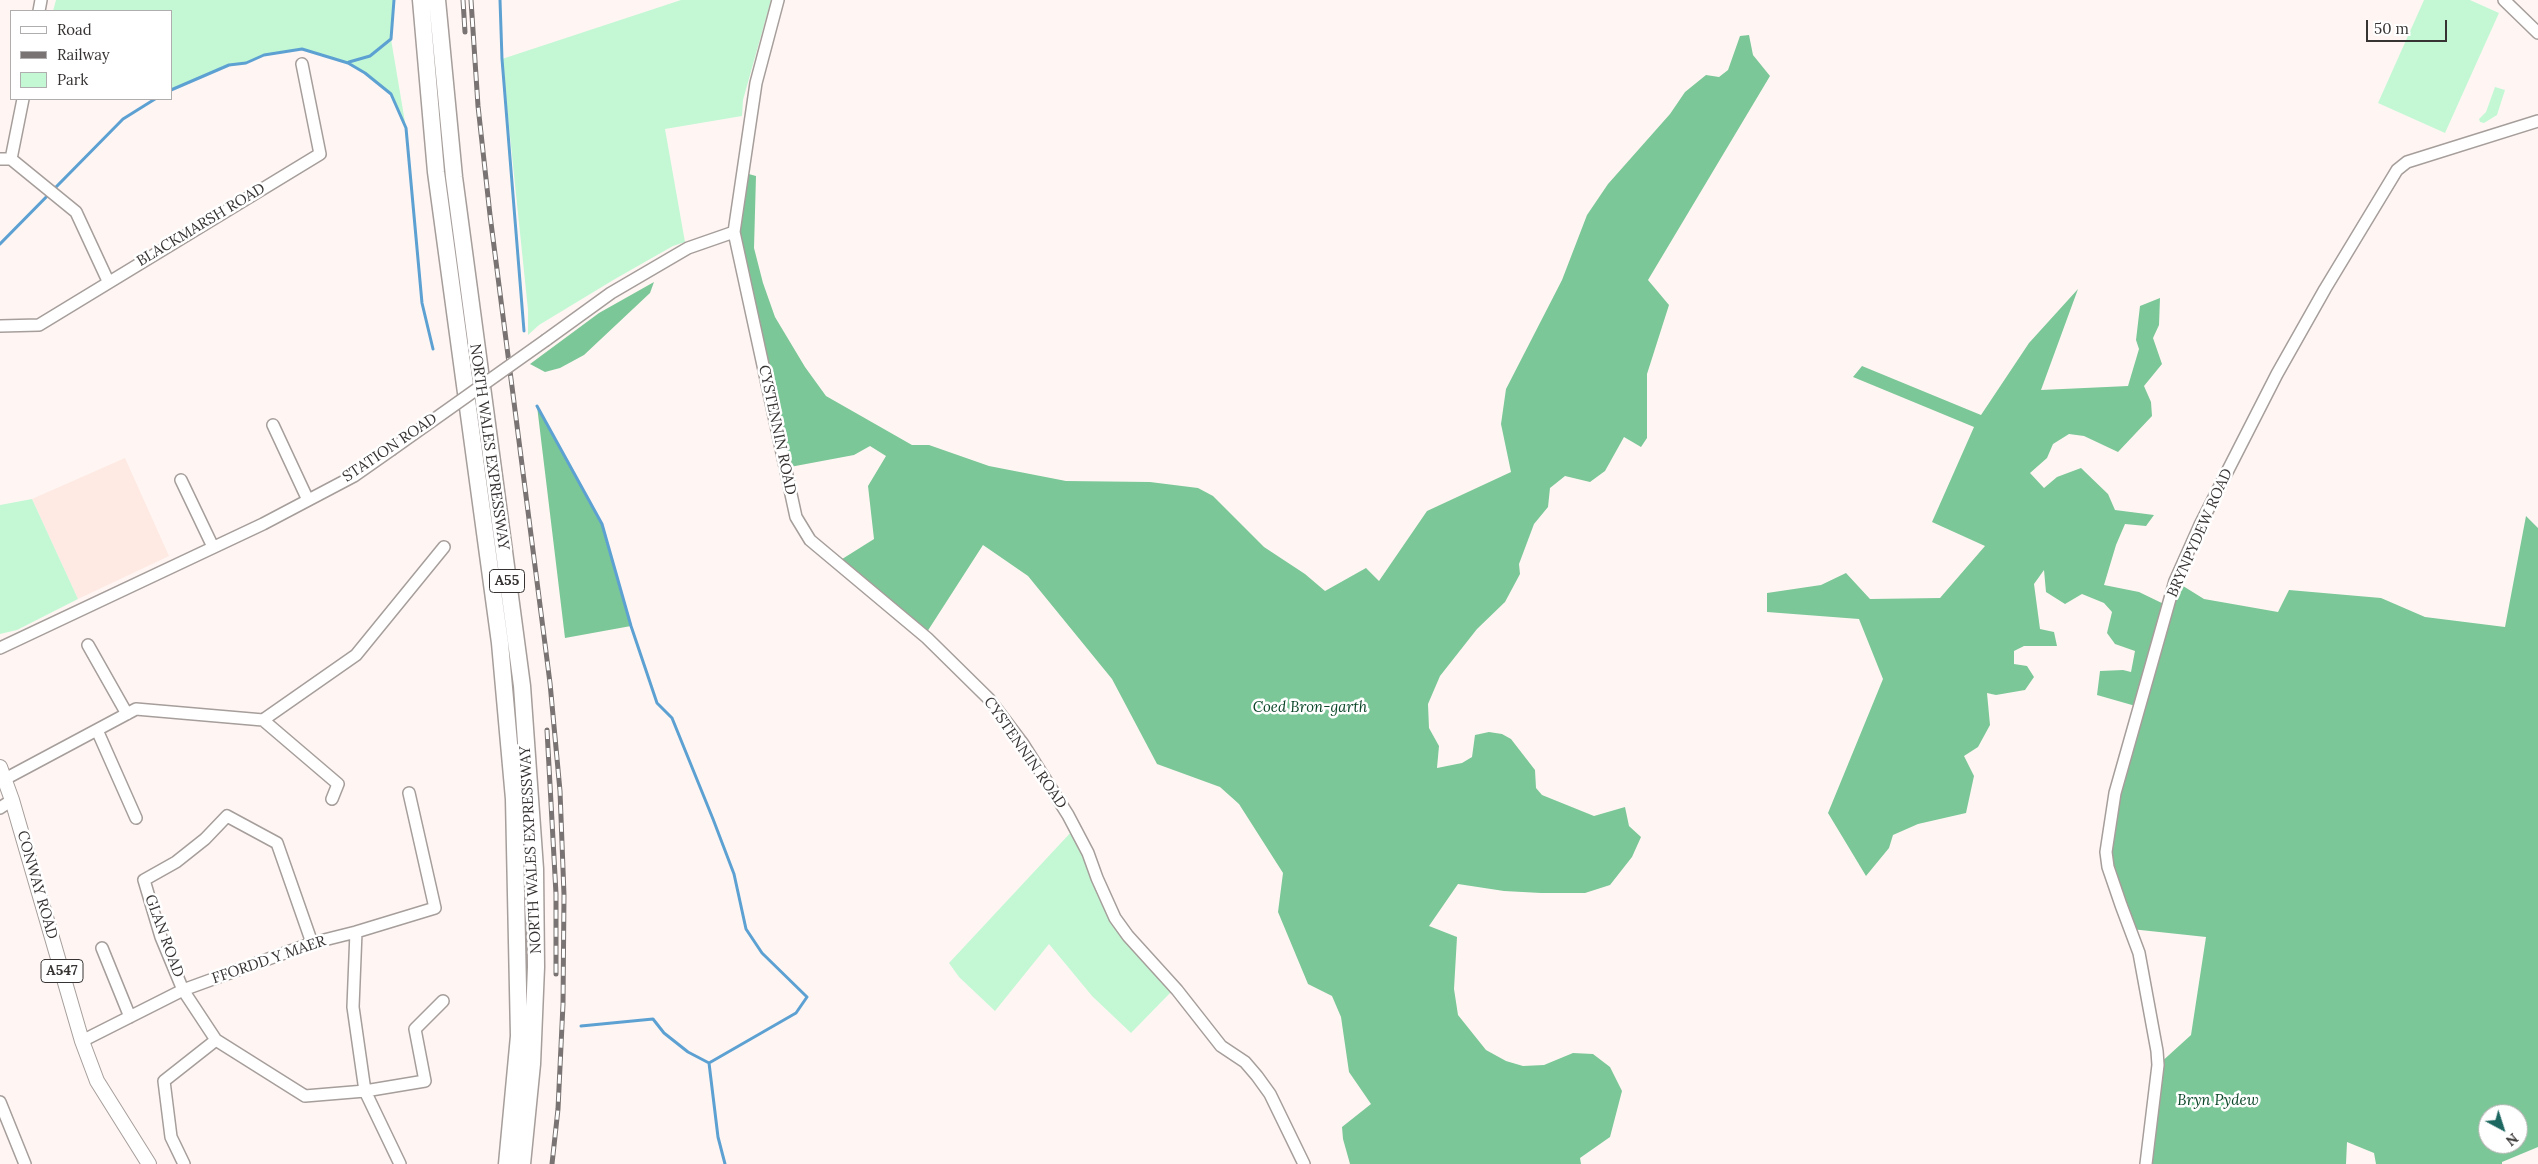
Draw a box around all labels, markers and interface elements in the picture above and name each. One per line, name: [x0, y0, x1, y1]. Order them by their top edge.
legend: [10, 10, 172, 100]
scale bar: [2368, 10, 2449, 42]
text: 50 m: [2374, 19, 2409, 38]
text: Road: [57, 20, 92, 39]
text: Railway: [57, 45, 110, 64]
text: Park: [57, 70, 88, 89]
street label: BLACKMARSH ROAD: [134, 180, 268, 270]
street label: NORTH WALES EXPRESSWAY: [466, 343, 512, 551]
street label: CYSTENNIN ROAD: [754, 363, 800, 497]
street label: STATION ROAD: [339, 410, 441, 486]
street label: BRYNPYDEW ROAD: [2164, 466, 2236, 600]
road number: A55: [490, 570, 524, 592]
street label: CYSTENNIN ROAD: [980, 694, 1070, 812]
park label: Coed Bron-garth: [1253, 699, 1367, 717]
street label: NORTH WALES EXPRESSWAY: [517, 745, 545, 955]
street label: CONWAY ROAD: [13, 829, 61, 941]
street label: GLAN ROAD: [141, 892, 187, 980]
street label: FFORDD Y MAER: [210, 932, 328, 988]
road number: A547: [41, 959, 83, 982]
park label: Bryn Pydew: [2177, 1092, 2259, 1110]
north arrow: [2478, 1104, 2528, 1154]
text: N: [2502, 1129, 2522, 1150]

